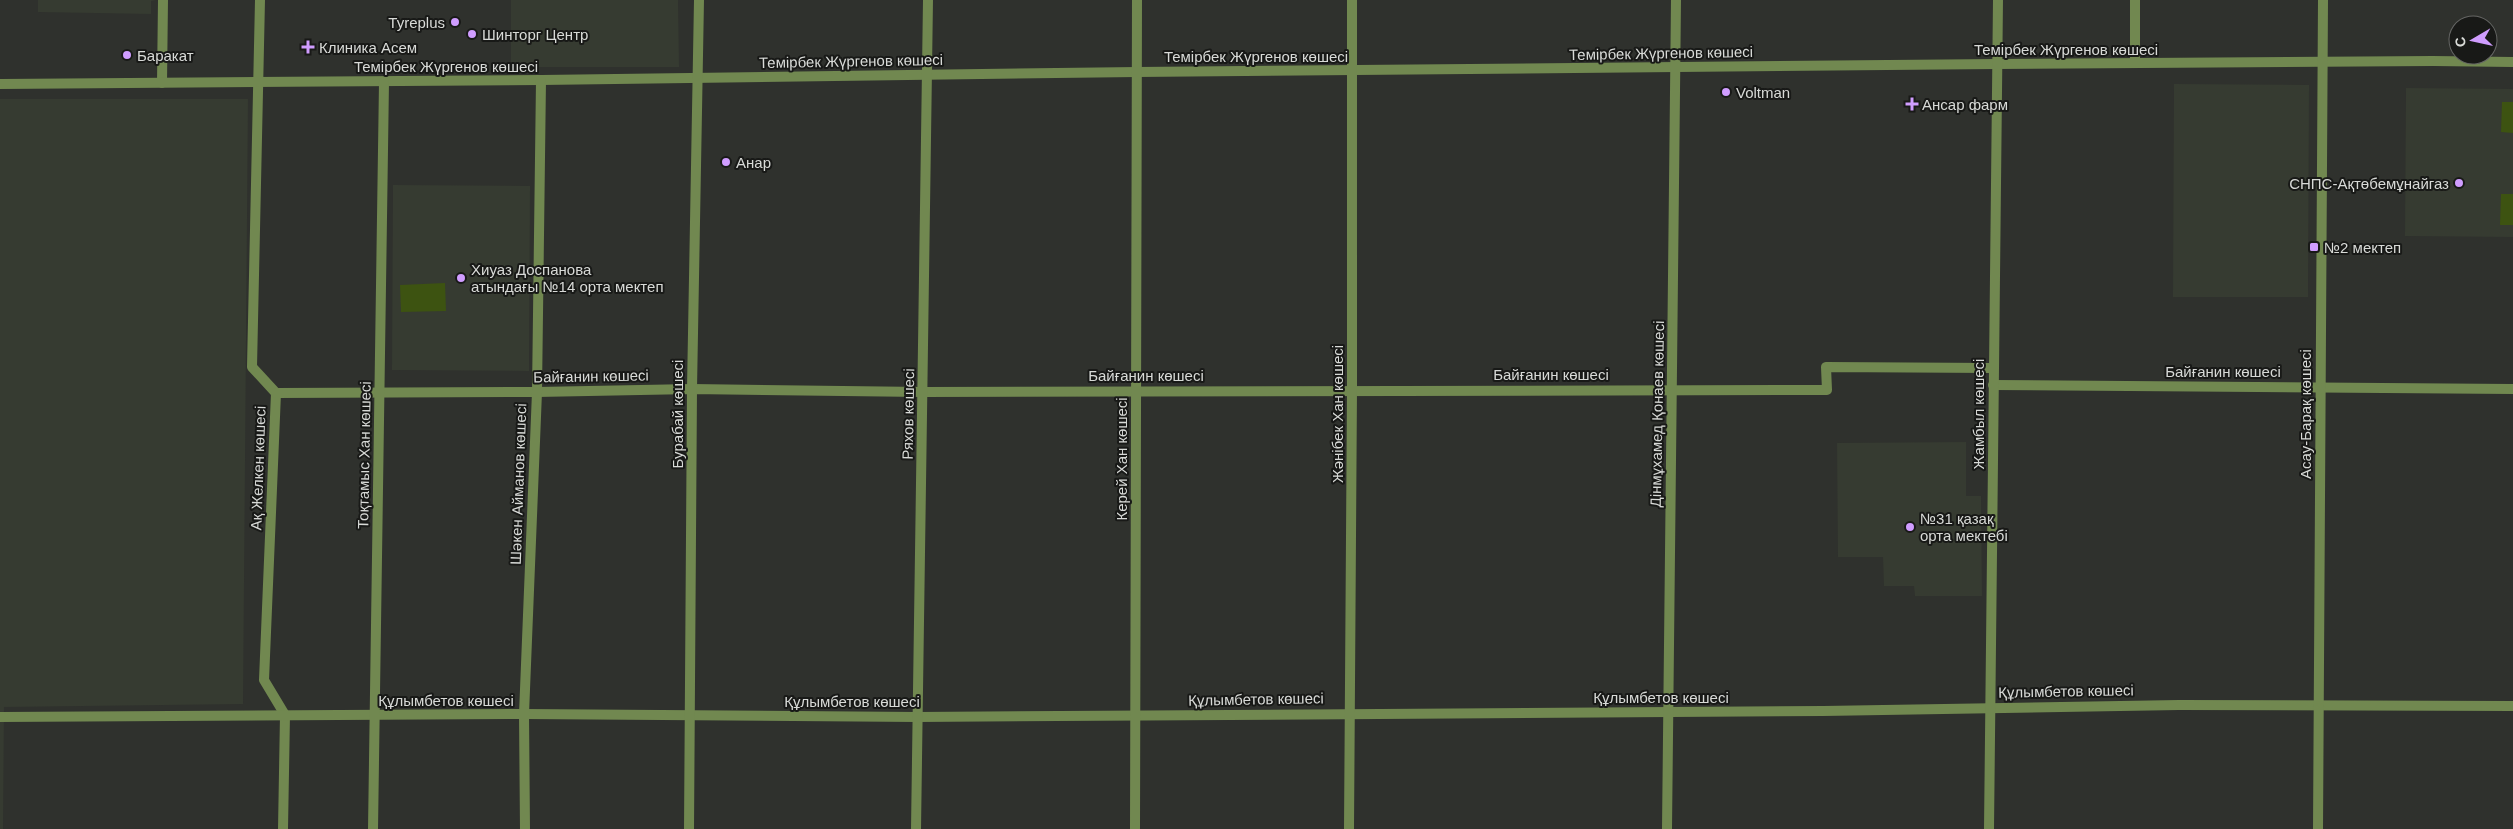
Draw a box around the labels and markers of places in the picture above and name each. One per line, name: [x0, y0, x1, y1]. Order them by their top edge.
place label: Tyreplus: [388, 14, 445, 31]
marker: Tyreplus: [449, 16, 461, 28]
place label: Шинторг Центр: [482, 26, 588, 43]
marker: Шинторг Центр: [466, 28, 478, 40]
place label: Клиника Асем: [319, 39, 417, 56]
marker: Клиника Асем: [301, 40, 315, 54]
place label: Баракат: [137, 47, 194, 64]
marker: Баракат: [121, 49, 133, 61]
place label: Voltman: [1736, 84, 1790, 101]
marker: Voltman: [1720, 86, 1732, 98]
place label: Ансар фарм: [1922, 96, 2008, 113]
marker: Ансар фарм: [1906, 98, 1918, 110]
place label: Анар: [736, 154, 771, 171]
marker: Анар: [720, 156, 732, 168]
place label: СНПС-Ақтөбемұнайгаз: [2289, 175, 2449, 192]
marker: СНПС-Ақтөбемұнайгаз: [2453, 177, 2465, 189]
place label: №2 мектеп: [2324, 239, 2401, 256]
marker: №2 мектеп: [2308, 241, 2320, 253]
place label: Хиуаз Доспанова атындағы №14 орта мектеп: [471, 261, 664, 295]
marker: Хиуаз Доспанова атындағы №14 орта мектеп: [455, 272, 467, 284]
place label: №31 қазақ орта мектебі: [1920, 510, 2008, 544]
marker: №31 қазақ орта мектебі: [1904, 521, 1916, 533]

